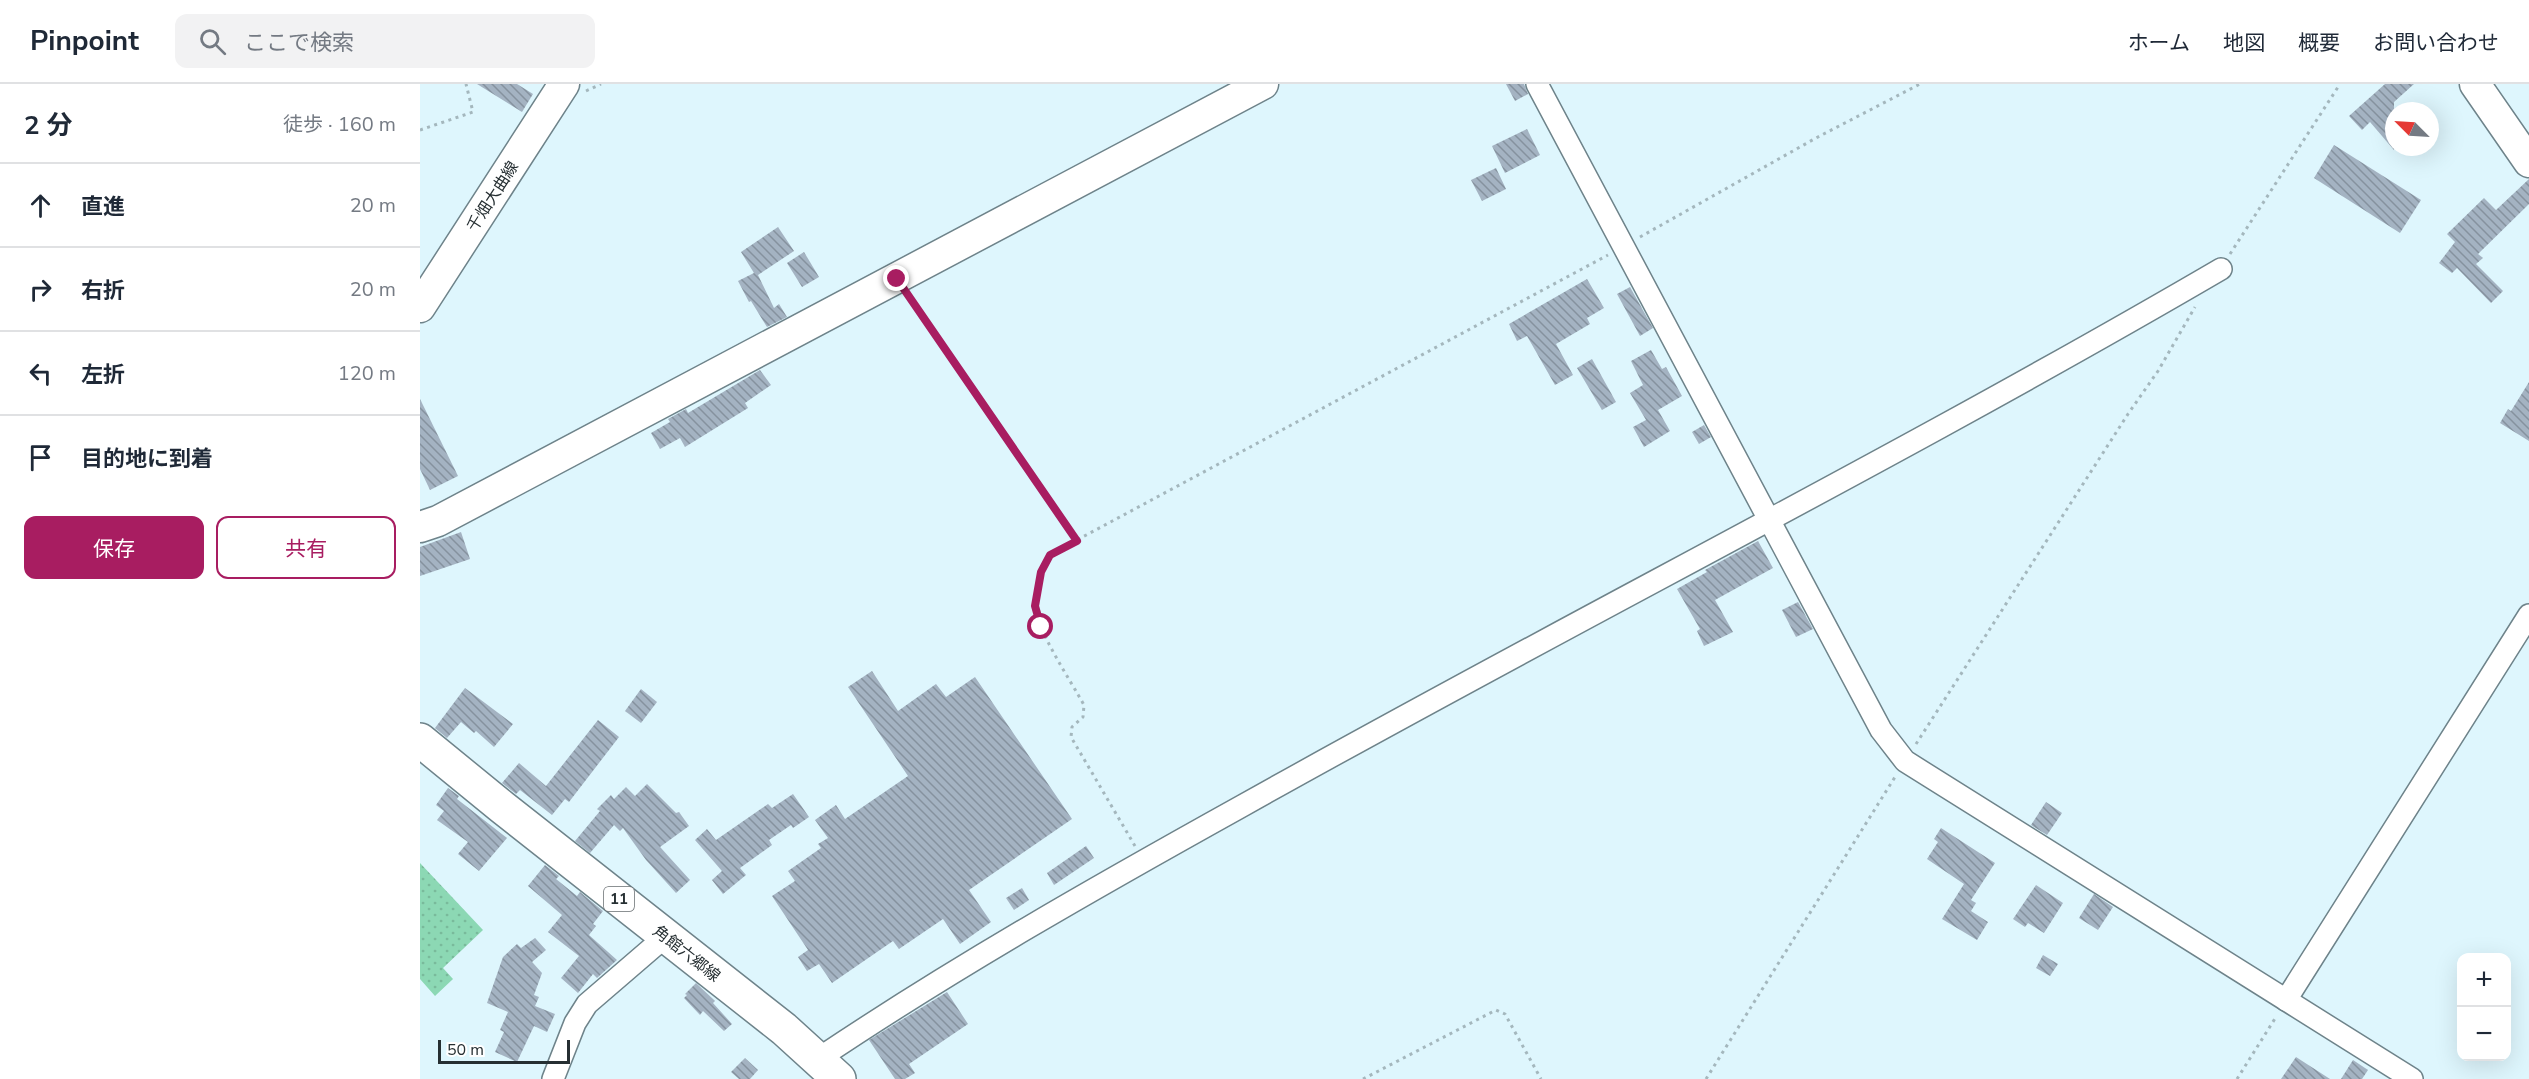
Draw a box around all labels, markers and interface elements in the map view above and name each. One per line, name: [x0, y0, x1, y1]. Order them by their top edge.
search box: [175, 14, 595, 68]
text: Pinpoint: [30, 22, 139, 60]
icon: search: [196, 25, 229, 58]
text: ここで検索: [244, 28, 354, 58]
text: ホーム: [2128, 29, 2190, 57]
text: 地図: [2223, 29, 2265, 57]
text: 概要: [2298, 29, 2340, 57]
text: お問い合わせ: [2373, 29, 2499, 57]
north arrow: [2385, 102, 2439, 156]
text: 2 分: [24, 108, 73, 143]
text: 徒歩 · 160 m: [283, 111, 396, 138]
street label: 千畑大曲線: [462, 157, 524, 236]
icon: ahead: [24, 189, 57, 222]
text: 直進: [81, 192, 125, 222]
text: 20 m: [350, 192, 396, 219]
route end: [883, 265, 909, 291]
icon: right: [24, 273, 57, 306]
text: 右折: [81, 276, 125, 306]
text: 20 m: [350, 276, 396, 303]
icon: left: [24, 357, 57, 390]
text: 左折: [81, 360, 125, 390]
text: 120 m: [338, 360, 396, 387]
icon: arrive: [24, 441, 57, 474]
text: 目的地に到着: [81, 444, 213, 474]
button: 保存: [24, 516, 204, 579]
button: 共有: [216, 516, 396, 579]
route start: [1027, 613, 1053, 639]
road number: 11: [604, 887, 634, 911]
street label: 角館六郷線: [648, 920, 725, 987]
map controls: [2457, 953, 2511, 1061]
button: +: [2457, 953, 2511, 1007]
button: −: [2457, 1007, 2511, 1061]
scale bar: [438, 1037, 570, 1064]
text: 50 m: [447, 1039, 484, 1061]

